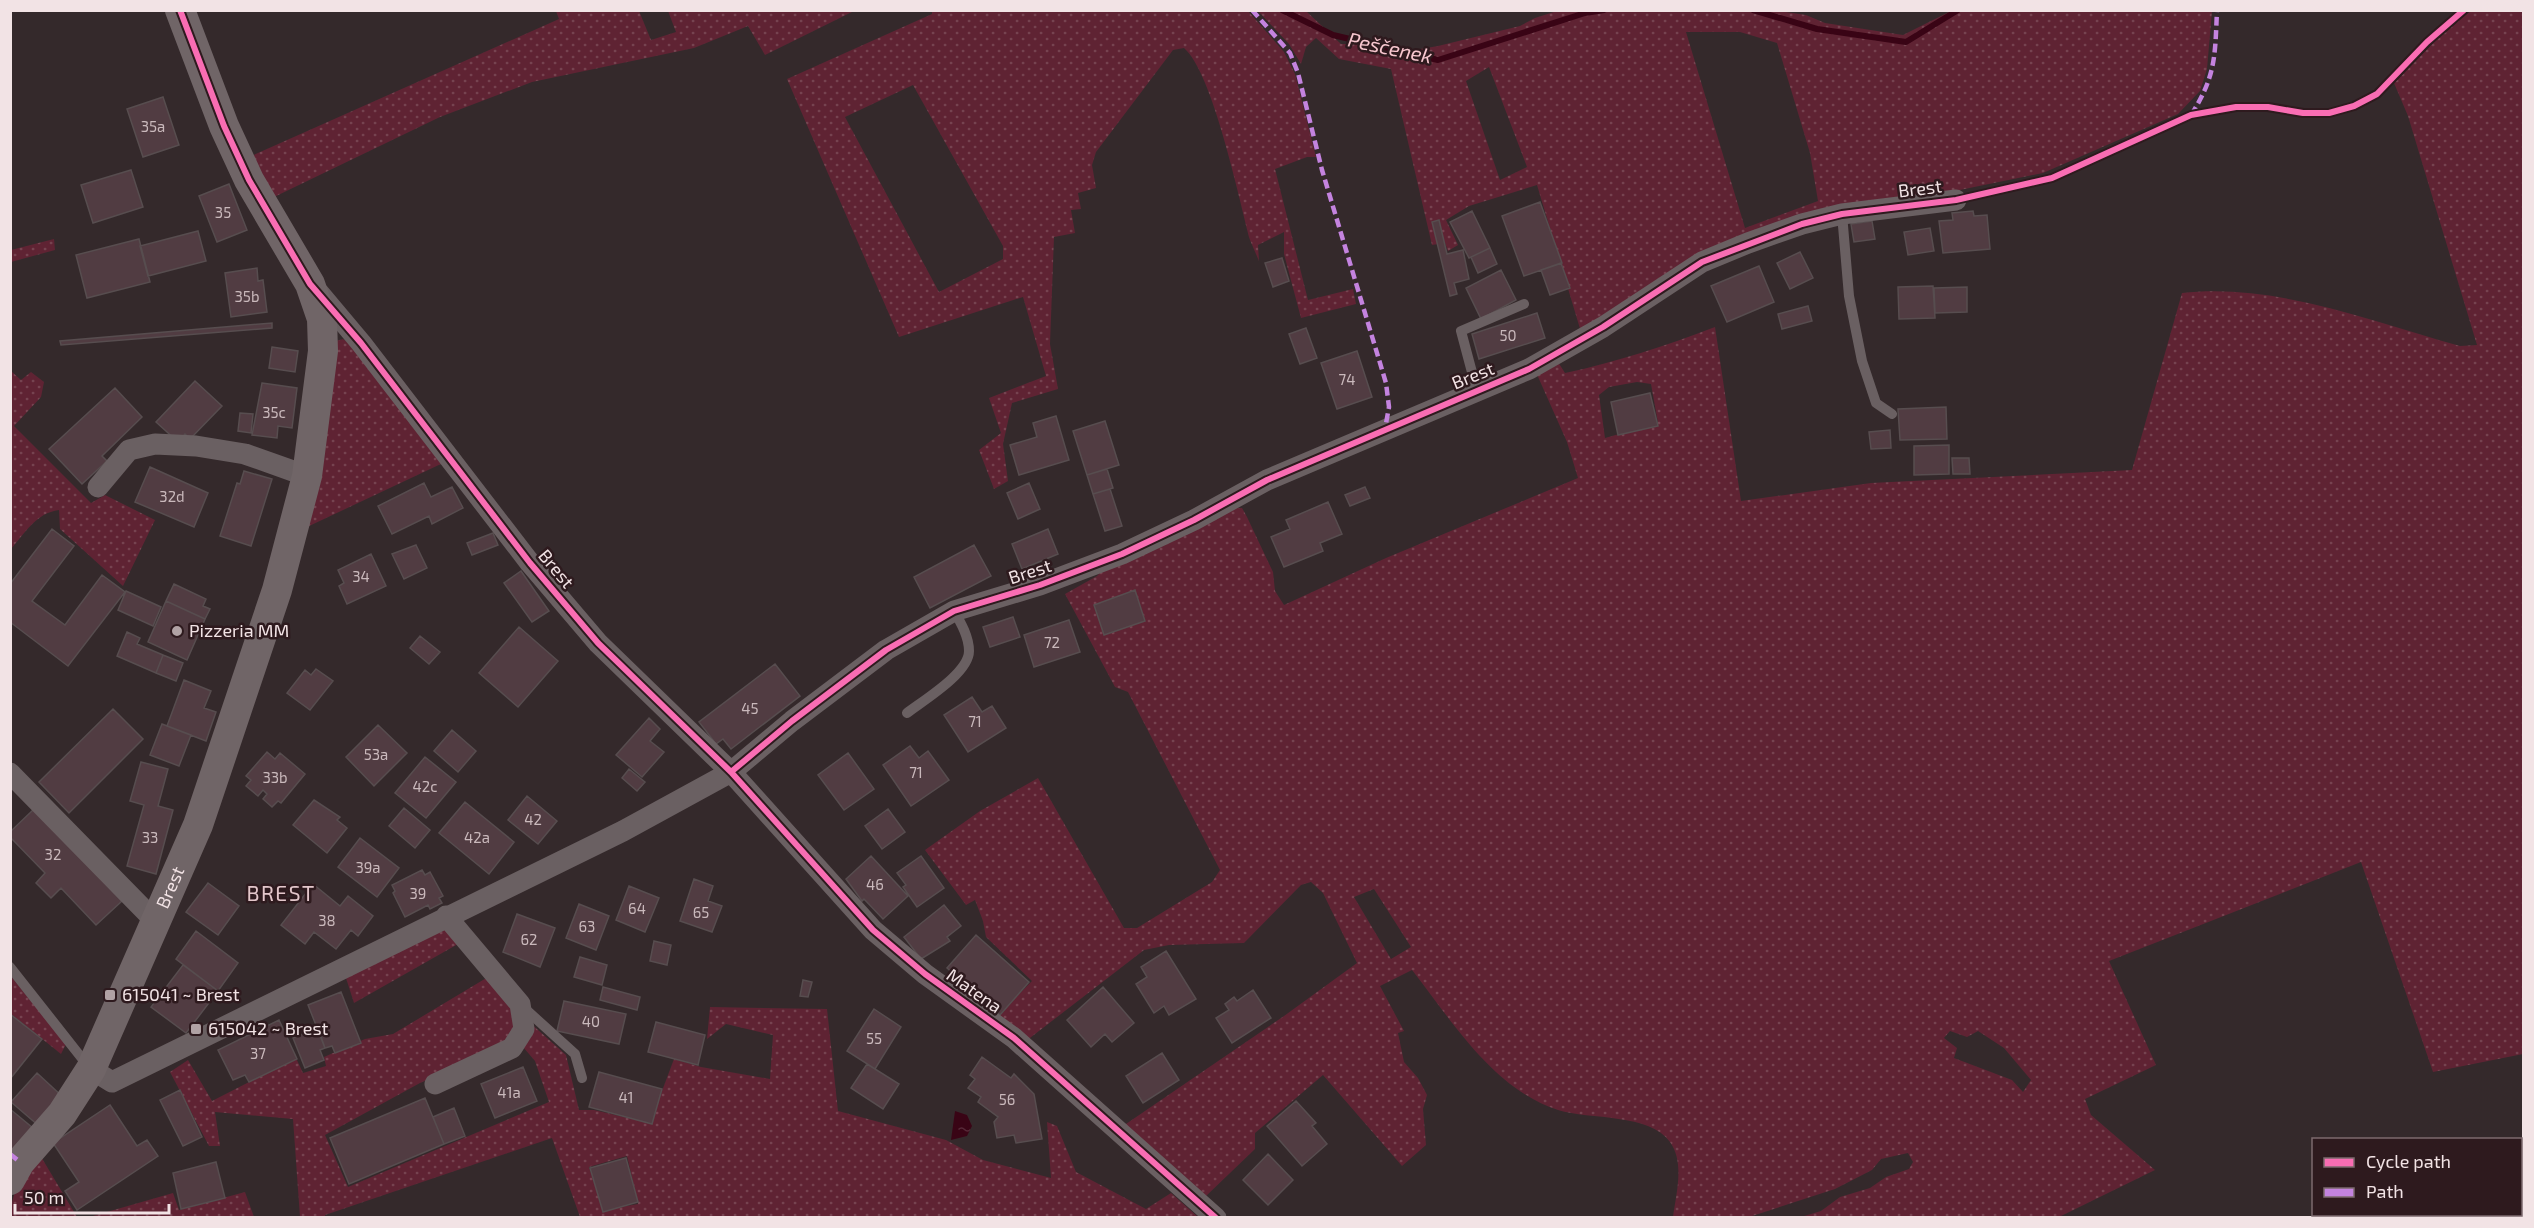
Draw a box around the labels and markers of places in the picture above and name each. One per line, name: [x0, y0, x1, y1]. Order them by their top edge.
place label: Pizzeria MM: [189, 619, 289, 641]
marker: Pizzeria MM: [170, 624, 184, 638]
place label: 615041 ~ Brest: [122, 983, 240, 1005]
marker: 615041 ~ Brest: [103, 988, 117, 1002]
place label: 615042 ~ Brest: [208, 1017, 329, 1039]
marker: 615042 ~ Brest: [189, 1022, 203, 1036]

